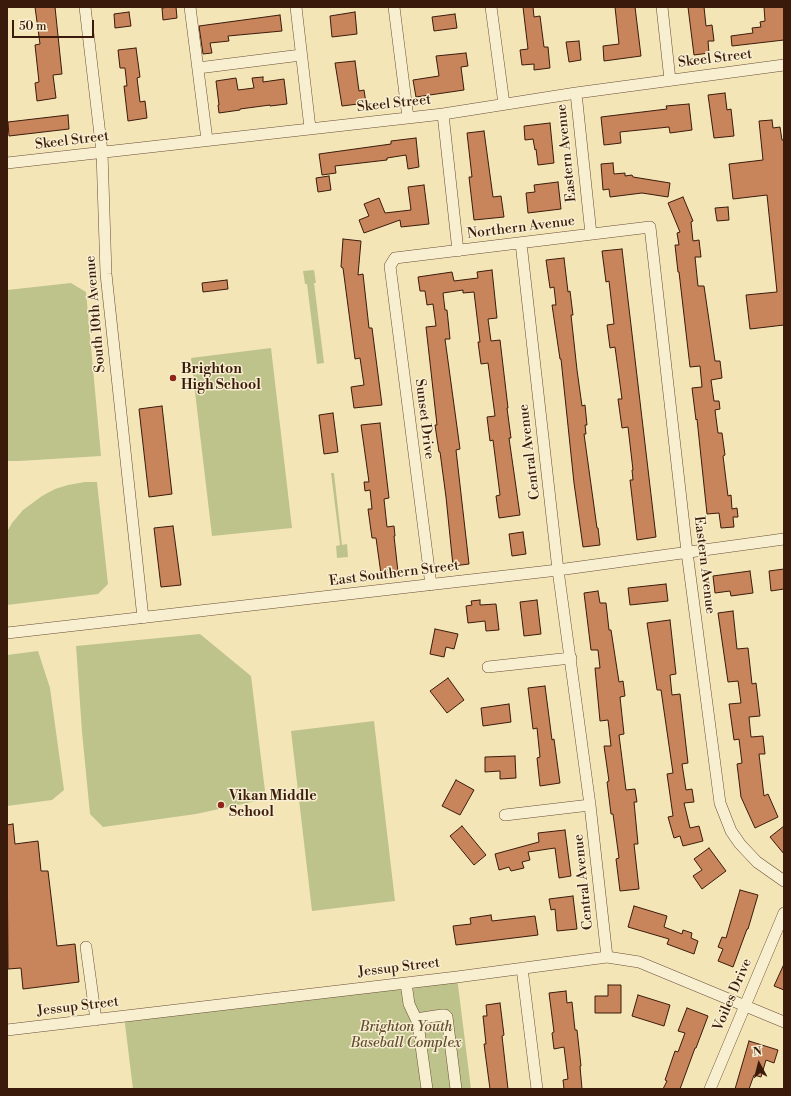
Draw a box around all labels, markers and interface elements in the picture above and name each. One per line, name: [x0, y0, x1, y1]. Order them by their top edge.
scale bar: [14, 12, 96, 38]
text: 50 m: [19, 19, 47, 34]
street label: Skeel Street: [677, 46, 753, 72]
street label: Skeel Street: [356, 92, 432, 116]
street label: Eastern Avenue: [553, 103, 581, 203]
street label: Skeel Street: [34, 128, 110, 154]
street label: Northern Avenue: [466, 213, 576, 243]
street label: South 10th Avenue: [83, 255, 109, 373]
place label: Brighton High School: [181, 362, 261, 394]
marker: Brighton High School: [168, 373, 178, 383]
street label: Sunset Drive: [411, 378, 437, 460]
street label: Central Avenue: [516, 403, 544, 501]
street label: Eastern Avenue: [690, 515, 718, 615]
street label: East Southern Street: [328, 558, 460, 590]
place label: Vikan Middle School: [229, 789, 317, 822]
marker: Vikan Middle School: [216, 800, 226, 810]
street label: Central Avenue: [571, 833, 597, 931]
street label: Jessup Street: [357, 955, 441, 981]
street label: Voiles Drive: [710, 956, 756, 1034]
street label: Jessup Street: [36, 994, 120, 1020]
park label: Brighton Youth Baseball Complex: [350, 1020, 462, 1052]
north arrow: [739, 1044, 779, 1084]
text: N: [752, 1045, 763, 1060]

